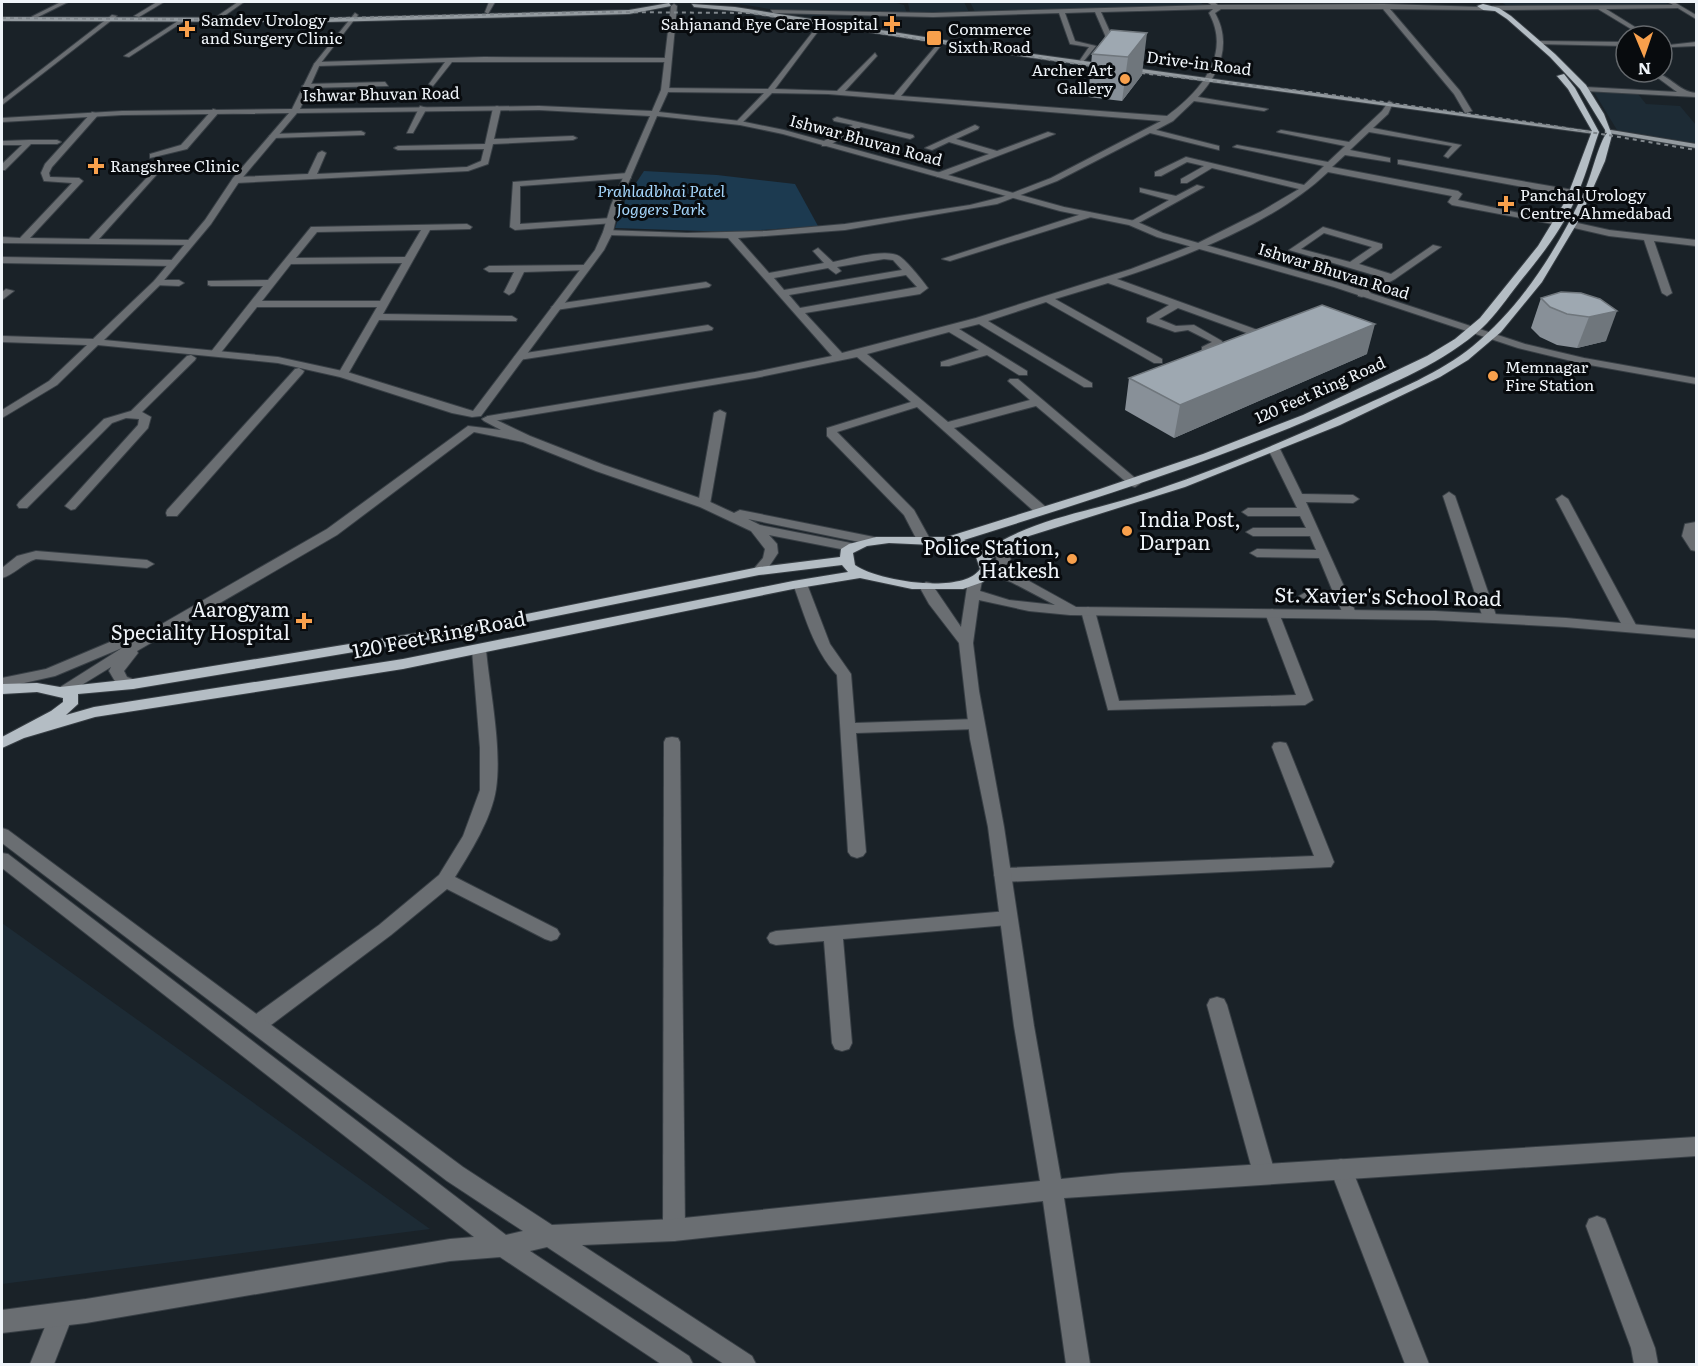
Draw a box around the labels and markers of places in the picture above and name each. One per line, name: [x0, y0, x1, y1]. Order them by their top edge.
place label: Samdev Urology and Surgery Clinic: [201, 7, 342, 49]
place label: Sahjanand Eye Care Hospital: [661, 11, 878, 35]
marker: Sahjanand Eye Care Hospital: [883, 15, 901, 33]
place label: Commerce Sixth Road: [948, 16, 1031, 58]
marker: Samdev Urology and Surgery Clinic: [178, 20, 196, 38]
marker: Commerce Sixth Road: [925, 29, 943, 47]
place label: Archer Art Gallery: [1031, 57, 1114, 99]
marker: Archer Art Gallery: [1118, 72, 1132, 86]
place label: Rangshree Clinic: [110, 153, 240, 177]
marker: Rangshree Clinic: [87, 157, 105, 175]
place label: Panchal Urology Centre, Ahmedabad: [1520, 182, 1672, 224]
marker: Panchal Urology Centre, Ahmedabad: [1497, 195, 1515, 213]
place label: Memnagar Fire Station: [1505, 354, 1595, 396]
marker: Memnagar Fire Station: [1486, 369, 1500, 383]
place label: India Post, Darpan: [1139, 503, 1241, 556]
marker: India Post, Darpan: [1120, 524, 1134, 538]
place label: Police Station, Hatkesh: [923, 531, 1060, 584]
marker: Police Station, Hatkesh: [1065, 552, 1079, 566]
place label: Aarogyam Speciality Hospital: [111, 593, 290, 646]
marker: Aarogyam Speciality Hospital: [295, 612, 313, 630]

